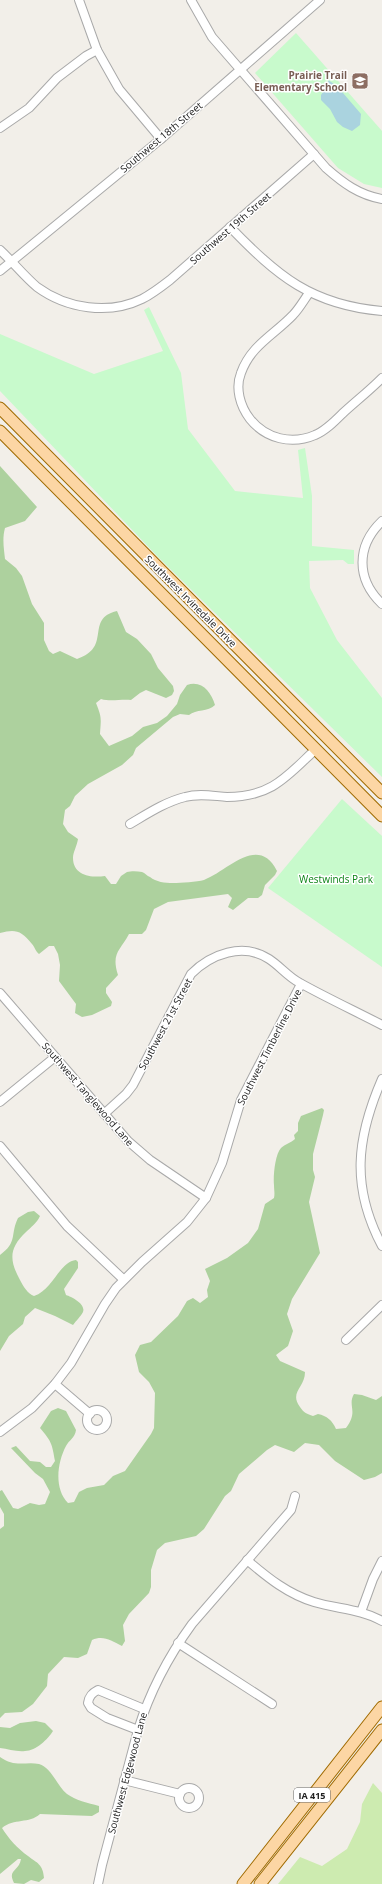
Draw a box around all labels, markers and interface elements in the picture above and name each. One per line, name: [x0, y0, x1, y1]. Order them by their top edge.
place label: Prairie Trail Elementary School: [254, 68, 347, 94]
school or university icon: Prairie Trail Elementary School: [350, 71, 370, 91]
street label: Southwest 18th Street: [117, 98, 205, 176]
street label: Southwest 19th Street: [186, 189, 274, 267]
street label: Southwest Irvinedale Drive: [142, 552, 240, 650]
park label: Westwinds Park: [299, 872, 374, 886]
street label: Southwest 21st Street: [135, 975, 195, 1072]
street label: Southwest Timberline Drive: [234, 986, 305, 1107]
street label: Southwest Tanglewood Lane: [39, 1039, 137, 1149]
street label: Southwest Edgewood Lane: [104, 1710, 150, 1835]
road number: IA 415: [294, 1788, 330, 1802]

